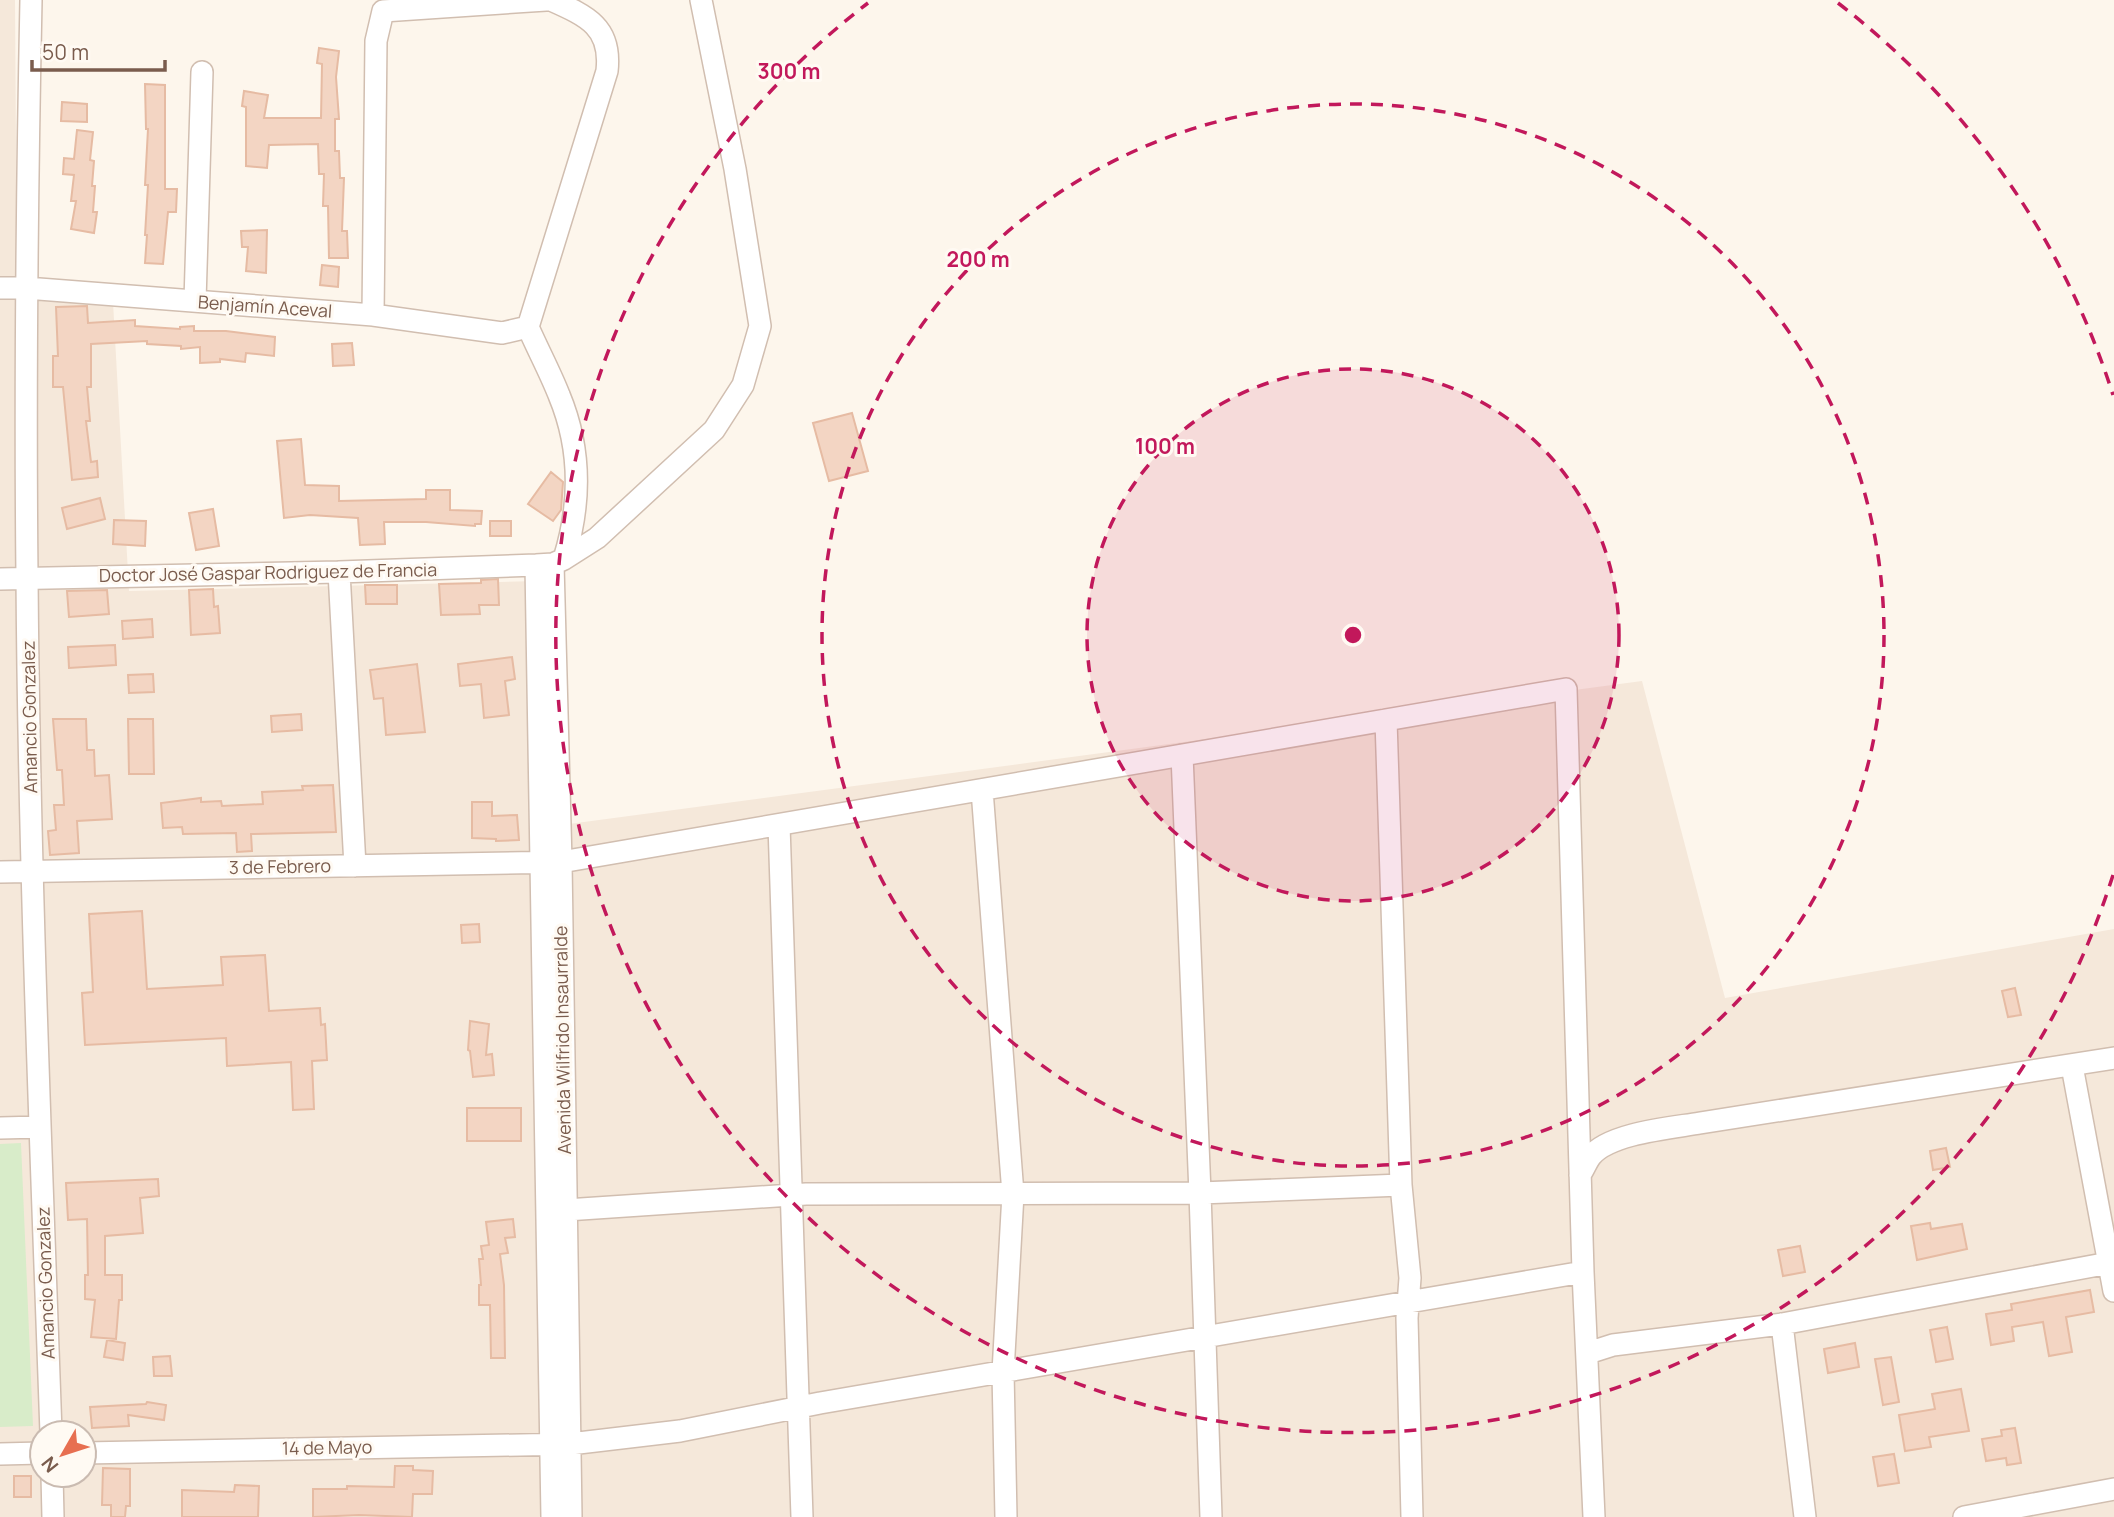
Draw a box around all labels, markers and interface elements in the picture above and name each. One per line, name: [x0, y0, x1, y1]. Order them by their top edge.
scale bar: [32, 28, 164, 72]
text: 50 m: [42, 38, 89, 66]
text: 300 m: [758, 57, 820, 85]
text: 200 m: [946, 245, 1010, 273]
street label: Benjamín Aceval: [197, 289, 333, 323]
text: 100 m: [1135, 432, 1195, 460]
street label: Doctor José Gaspar Rodriguez de Francia: [99, 557, 437, 587]
centre of rings: [1341, 623, 1365, 647]
street label: Amancio Gonzalez: [16, 640, 42, 794]
street label: 3 de Febrero: [229, 853, 331, 879]
street label: Avenida Wilfrido Insaurralde: [548, 925, 576, 1155]
street label: Amancio Gonzalez: [30, 1206, 60, 1360]
north arrow: [28, 1419, 98, 1489]
street label: 14 de Mayo: [282, 1434, 372, 1460]
text: N: [35, 1451, 64, 1478]

